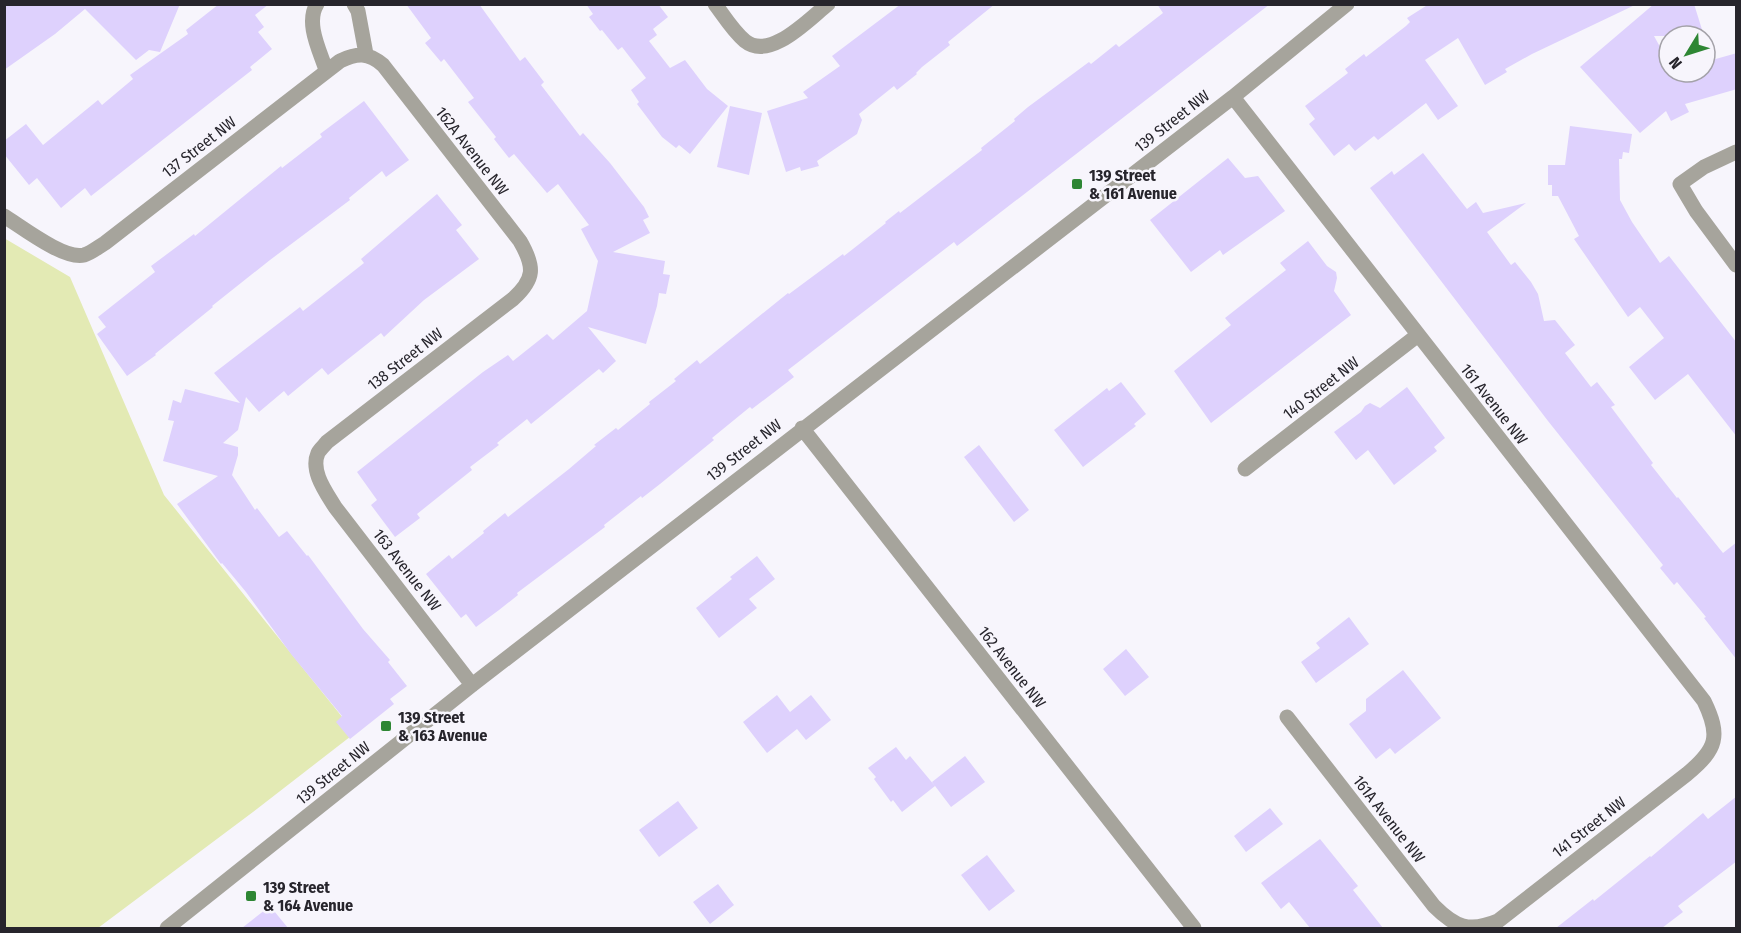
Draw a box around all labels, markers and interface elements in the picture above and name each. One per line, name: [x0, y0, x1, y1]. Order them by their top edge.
north arrow: [1657, 24, 1717, 84]
text: N: [1665, 53, 1686, 73]
street label: 139 Street NW: [1131, 86, 1213, 156]
street label: 162A Avenue NW: [432, 103, 512, 199]
street label: 137 Street NW: [158, 112, 240, 182]
place label: 139 Street & 161 Avenue: [1089, 166, 1177, 203]
marker: 139 Street & 161 Avenue: [1070, 177, 1084, 191]
street label: 138 Street NW: [364, 324, 446, 394]
street label: 140 Street NW: [1279, 353, 1363, 423]
street label: 161 Avenue NW: [1457, 360, 1531, 448]
street label: 139 Street NW: [703, 415, 785, 485]
street label: 163 Avenue NW: [369, 525, 445, 615]
street label: 162 Avenue NW: [974, 622, 1050, 712]
place label: 139 Street & 163 Avenue: [398, 708, 487, 745]
marker: 139 Street & 163 Avenue: [379, 719, 393, 733]
street label: 139 Street NW: [292, 737, 374, 809]
street label: 161A Avenue NW: [1349, 772, 1429, 866]
street label: 141 Street NW: [1549, 792, 1630, 862]
place label: 139 Street & 164 Avenue: [263, 878, 353, 915]
marker: 139 Street & 164 Avenue: [244, 889, 258, 903]

